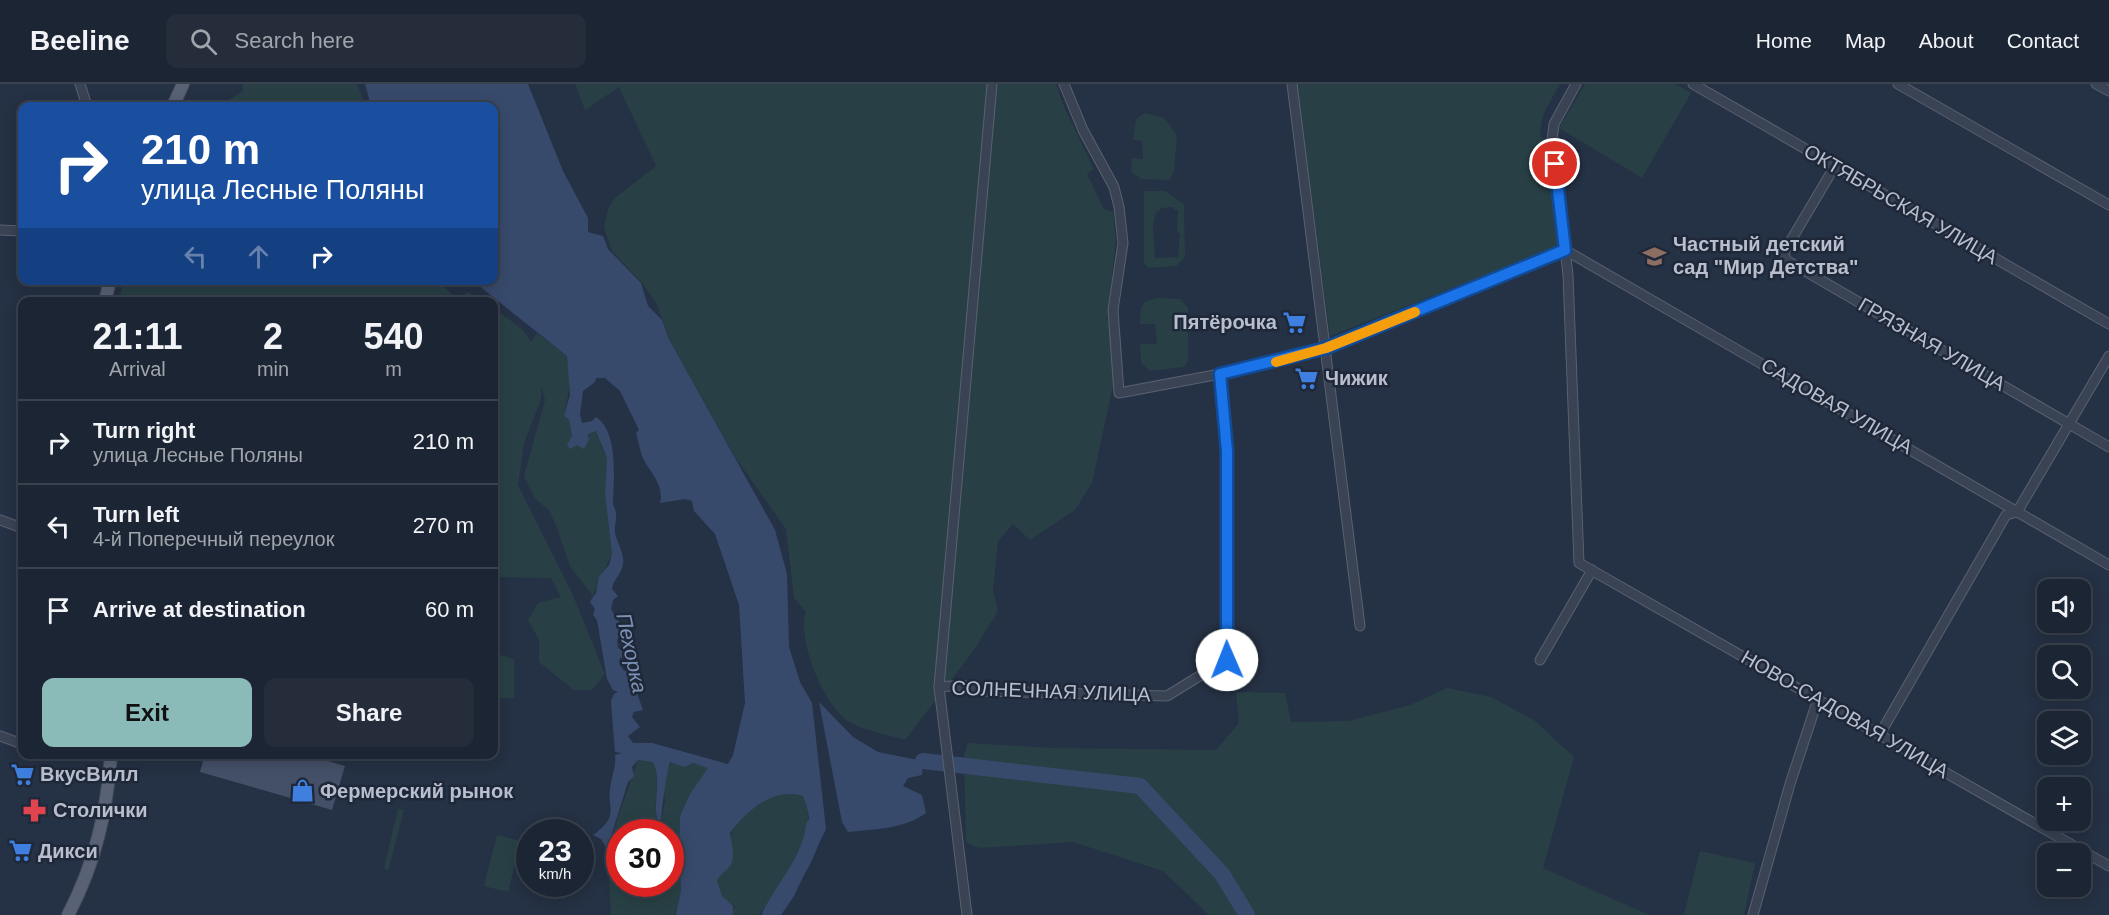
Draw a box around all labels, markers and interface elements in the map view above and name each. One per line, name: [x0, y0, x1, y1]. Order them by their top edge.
search box: [166, 14, 586, 68]
text: Beeline: [30, 25, 130, 56]
icon: search: [187, 25, 220, 58]
text: Search here: [235, 28, 354, 53]
text: Home: [1756, 29, 1812, 52]
text: Map: [1845, 29, 1886, 52]
text: About: [1919, 29, 1974, 52]
text: Contact: [2007, 29, 2079, 52]
icon: right: [42, 126, 120, 204]
text: 210 m: [141, 126, 260, 173]
pin: [1529, 138, 1580, 189]
street label: ОКТЯБРЬСКАЯ УЛИЦА: [1800, 140, 2002, 269]
icon: arrive: [1538, 147, 1571, 180]
text: улица Лесные Поляны: [141, 175, 424, 205]
place label: Частный детский сад "Мир Детства": [1673, 233, 1858, 278]
icon: left: [179, 240, 212, 273]
icon: ahead: [242, 240, 275, 273]
icon: right: [305, 240, 338, 273]
school or university icon: Частный детский сад "Мир Детства": [1642, 243, 1668, 269]
street label: ГРЯЗНАЯ УЛИЦА: [1855, 293, 2010, 395]
supermarket icon: Пятёрочка: [1282, 309, 1308, 335]
place label: Пятёрочка: [1173, 311, 1278, 333]
text: 21:11: [92, 316, 182, 357]
text: 2: [263, 316, 283, 357]
text: 540: [364, 316, 424, 357]
street label: САДОВАЯ УЛИЦА: [1758, 354, 1917, 459]
text: Arrival: [109, 358, 166, 380]
text: min: [257, 358, 289, 380]
text: m: [385, 358, 402, 380]
supermarket icon: Чижик: [1294, 365, 1320, 391]
place label: Чижик: [1325, 367, 1389, 389]
text: Turn right: [93, 418, 195, 443]
icon: right: [42, 426, 75, 459]
text: 210 m: [413, 429, 474, 454]
text: улица Лесные Поляны: [93, 444, 303, 466]
text: Turn left: [93, 502, 179, 527]
icon: left: [42, 510, 75, 543]
text: 270 m: [413, 513, 474, 538]
text: 4-й Поперечный переулок: [93, 528, 334, 550]
map controls: [2037, 579, 2091, 897]
button: sound: [2037, 579, 2091, 633]
icon: arrive: [42, 594, 75, 627]
text: Arrive at destination: [93, 597, 306, 622]
text: 60 m: [425, 597, 474, 622]
water label: Пехорка: [612, 611, 652, 695]
position arrow: [1195, 628, 1259, 692]
button: search: [2037, 645, 2091, 699]
street label: НОВО-САДОВАЯ УЛИЦА: [1737, 646, 1953, 783]
street label: СОЛНЕЧНАЯ УЛИЦА: [951, 677, 1151, 705]
button: Exit: [42, 678, 252, 747]
button: Share: [264, 678, 474, 747]
button: layers: [2037, 711, 2091, 765]
supermarket icon: ВкусВилл: [9, 761, 35, 787]
place label: ВкусВилл: [40, 763, 138, 785]
button: +: [2037, 777, 2091, 831]
shop icon: Фермерский рынок: [289, 778, 315, 804]
place label: Фермерский рынок: [320, 780, 514, 802]
pharmacy icon: Столички: [22, 797, 48, 823]
place label: Столички: [53, 799, 148, 821]
speed limit sign: 30: [606, 819, 684, 897]
text: 23: [538, 834, 572, 867]
supermarket icon: Дикси: [7, 838, 33, 864]
place label: Дикси: [38, 840, 98, 862]
button: −: [2037, 843, 2091, 897]
text: km/h: [539, 865, 571, 882]

